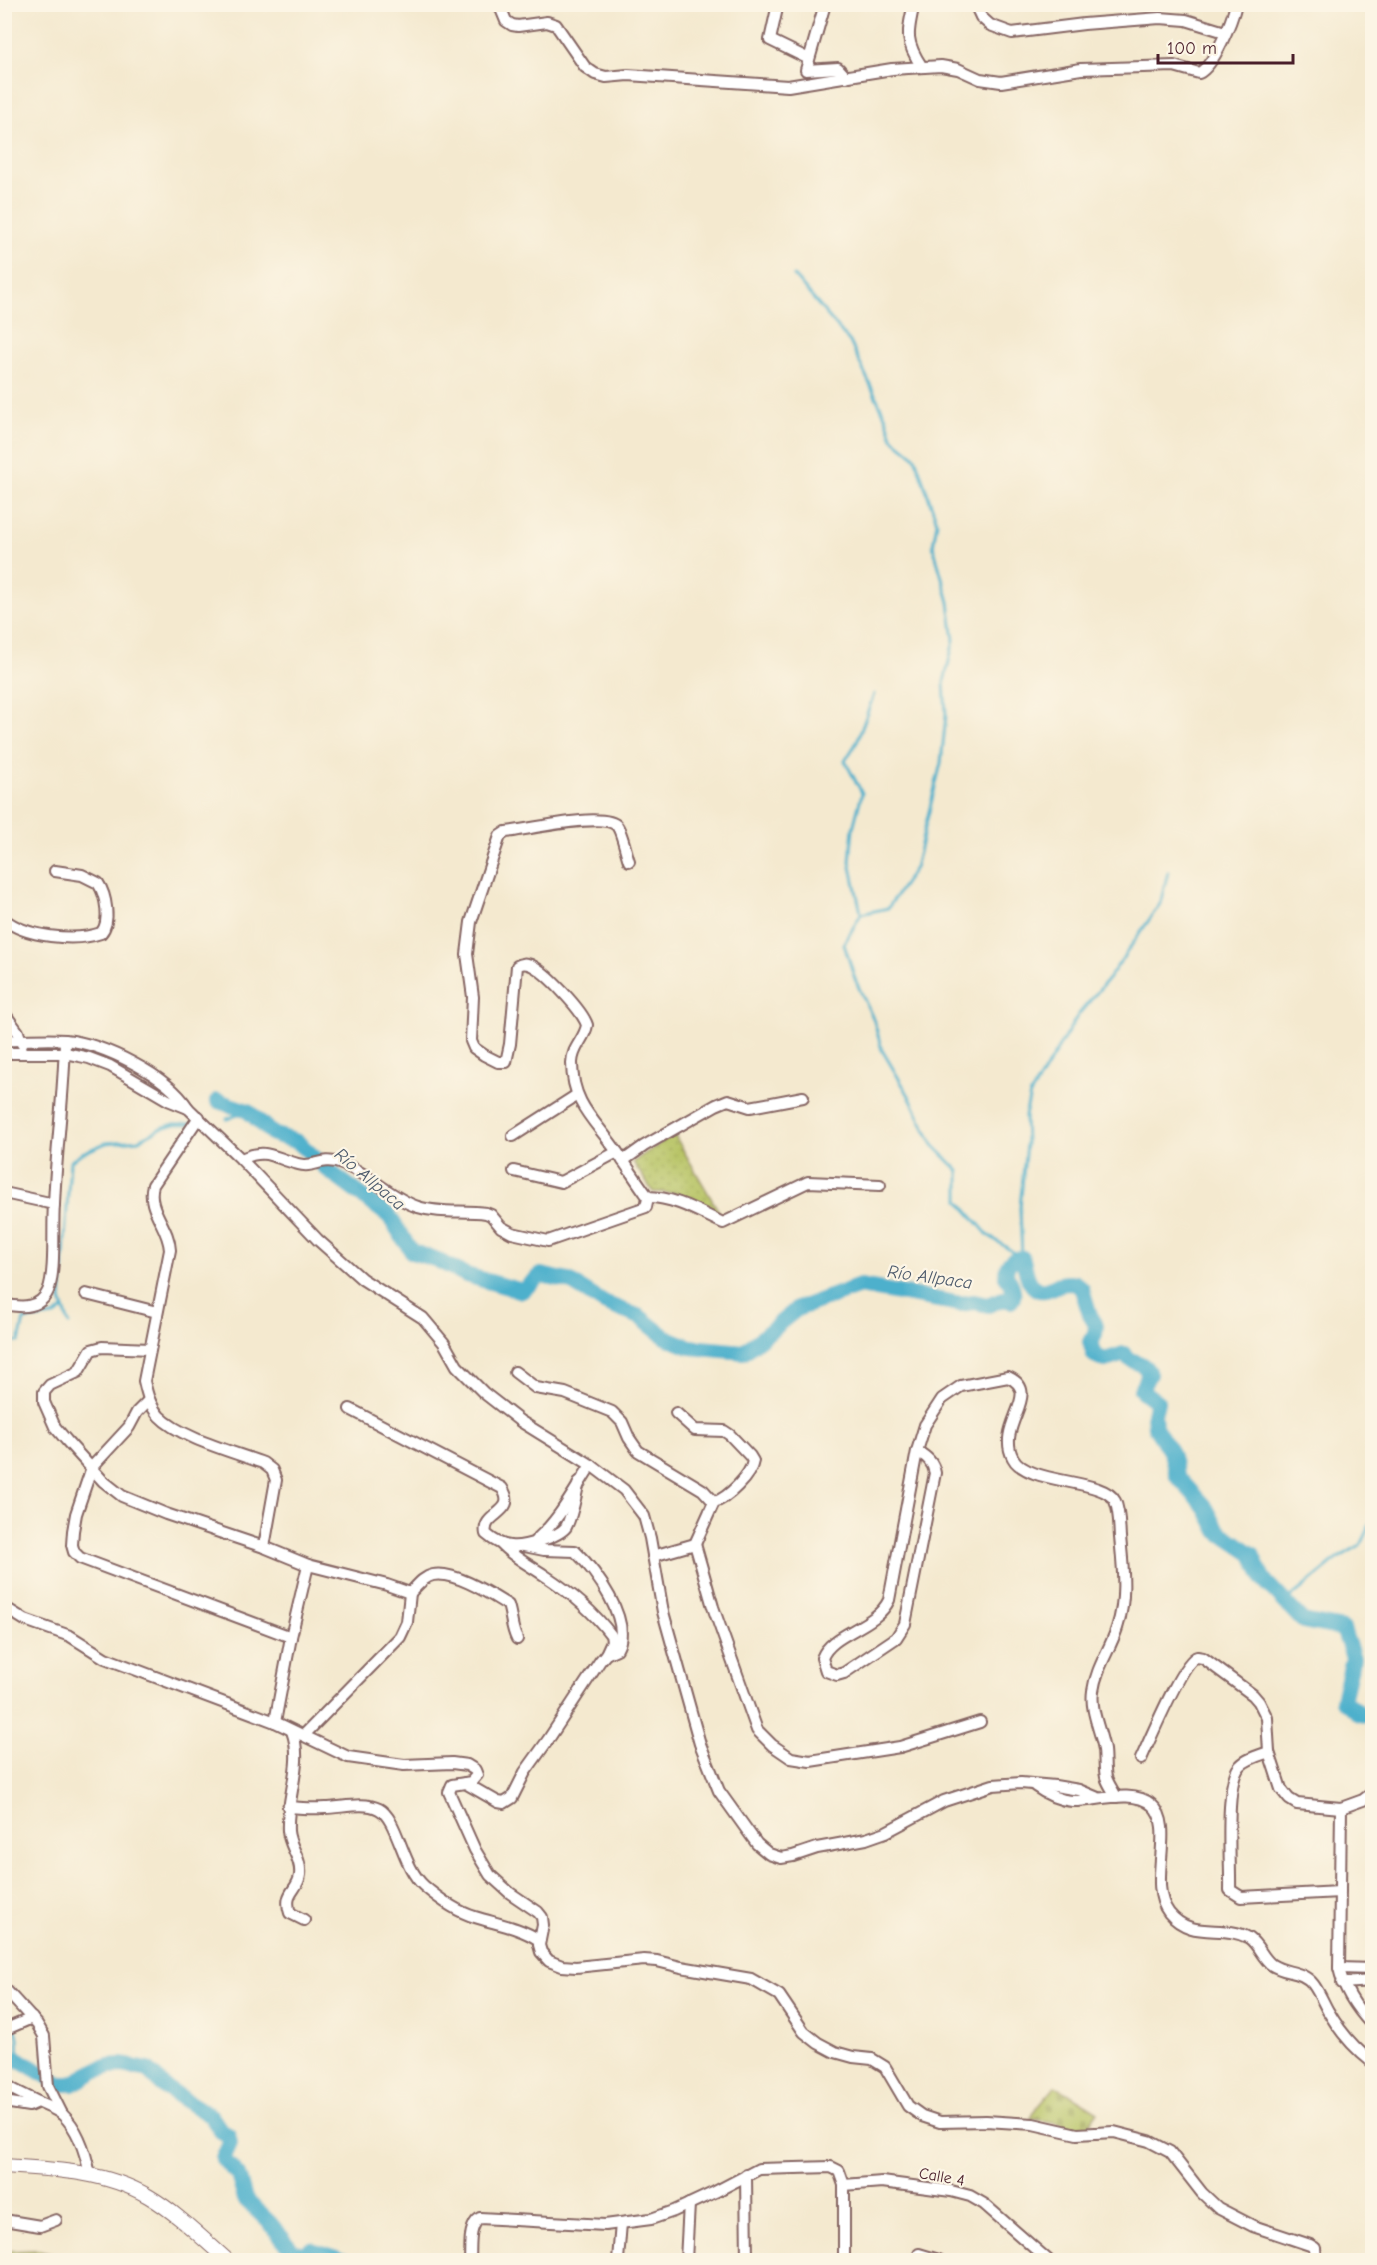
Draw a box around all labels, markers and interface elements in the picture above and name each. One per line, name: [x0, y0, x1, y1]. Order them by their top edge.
scale bar: [1158, 27, 1293, 65]
text: 100 m: [1167, 38, 1217, 59]
water label: Río Allpaca: [330, 1144, 409, 1215]
water label: Río Allpaca: [886, 1261, 974, 1294]
street label: Calle 4: [918, 2164, 966, 2190]

